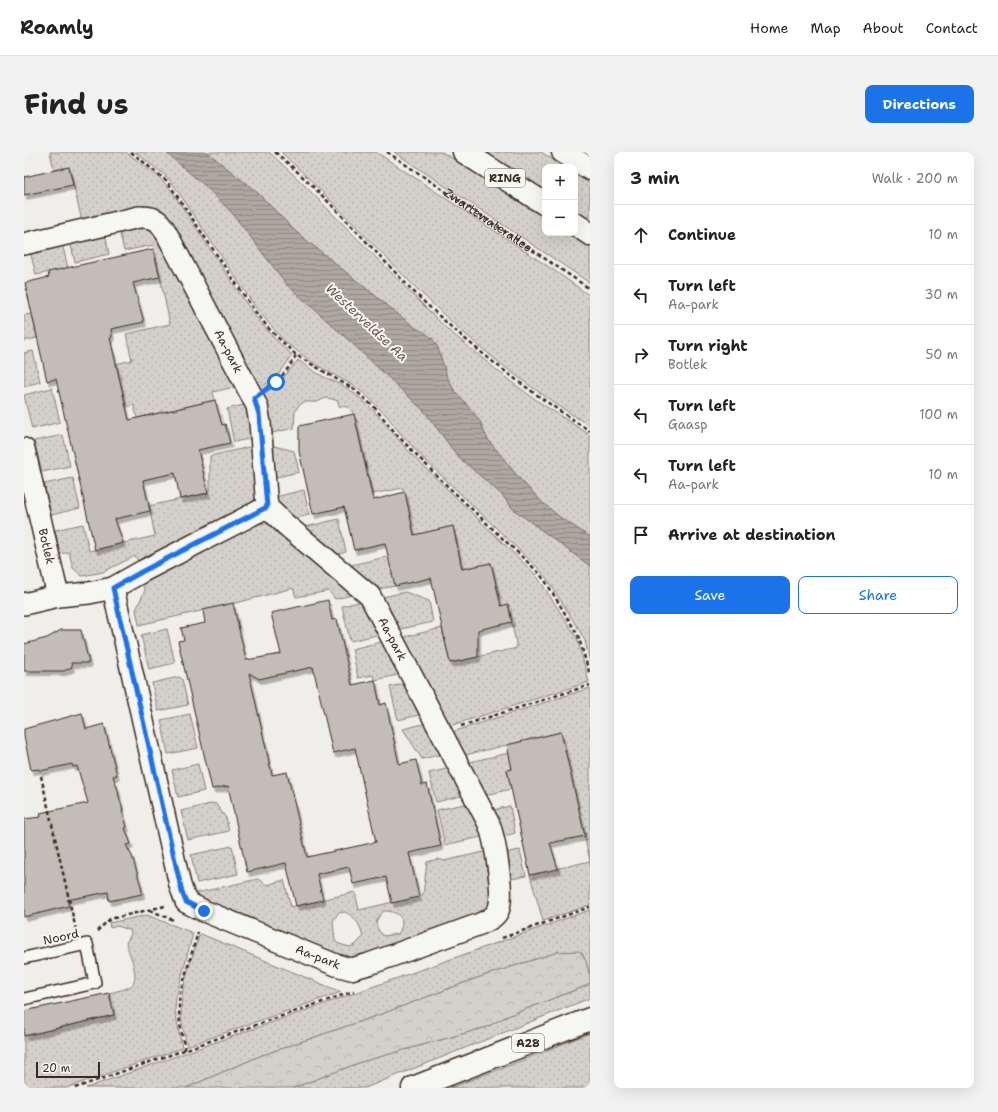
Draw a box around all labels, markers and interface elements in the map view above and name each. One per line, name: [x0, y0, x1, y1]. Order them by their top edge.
text: Roamly: [20, 15, 94, 40]
text: Home: [750, 19, 789, 37]
text: Map: [811, 19, 841, 37]
text: About: [863, 19, 904, 37]
text: Contact: [926, 19, 978, 37]
text: Find us: [24, 85, 129, 123]
button: Directions: [865, 85, 974, 123]
map controls: [542, 164, 578, 236]
button: +: [542, 164, 578, 200]
text: 3 min: [630, 167, 680, 189]
road number: RING: [485, 169, 525, 187]
text: Walk · 200 m: [872, 170, 958, 187]
street label: Zwartewaterallee: [441, 185, 536, 256]
button: −: [542, 200, 578, 236]
icon: ahead: [630, 224, 652, 246]
text: Continue: [668, 225, 736, 245]
text: 10 m: [928, 226, 958, 243]
text: Turn left: [668, 276, 736, 296]
water label: Westerveldse Aa: [322, 280, 411, 365]
icon: left: [630, 284, 652, 306]
text: 30 m: [924, 286, 958, 303]
text: Aa-park: [668, 296, 719, 313]
street label: Aa-park: [210, 327, 246, 376]
text: Turn right: [668, 336, 748, 356]
icon: right: [630, 344, 652, 366]
text: 50 m: [925, 346, 958, 363]
text: Botlek: [668, 356, 707, 373]
route start: [267, 373, 285, 391]
text: Turn left: [668, 396, 736, 416]
icon: left: [630, 404, 652, 426]
text: 100 m: [919, 406, 958, 423]
text: Gaasp: [668, 416, 707, 433]
text: Turn left: [668, 456, 736, 476]
icon: left: [630, 464, 652, 486]
text: 10 m: [928, 466, 958, 483]
text: Aa-park: [668, 476, 719, 493]
icon: arrive: [630, 524, 652, 546]
text: Arrive at destination: [668, 525, 836, 545]
street label: Botlek: [35, 527, 58, 566]
button: Save: [630, 576, 790, 614]
button: Share: [798, 576, 958, 614]
street label: Aa-park: [374, 614, 411, 664]
route end: [195, 902, 213, 920]
street label: Noord: [42, 925, 81, 949]
street label: Aa-park: [293, 941, 343, 973]
road number: A28: [512, 1034, 544, 1052]
scale bar: [36, 1060, 100, 1079]
text: 20 m: [42, 1061, 70, 1076]

